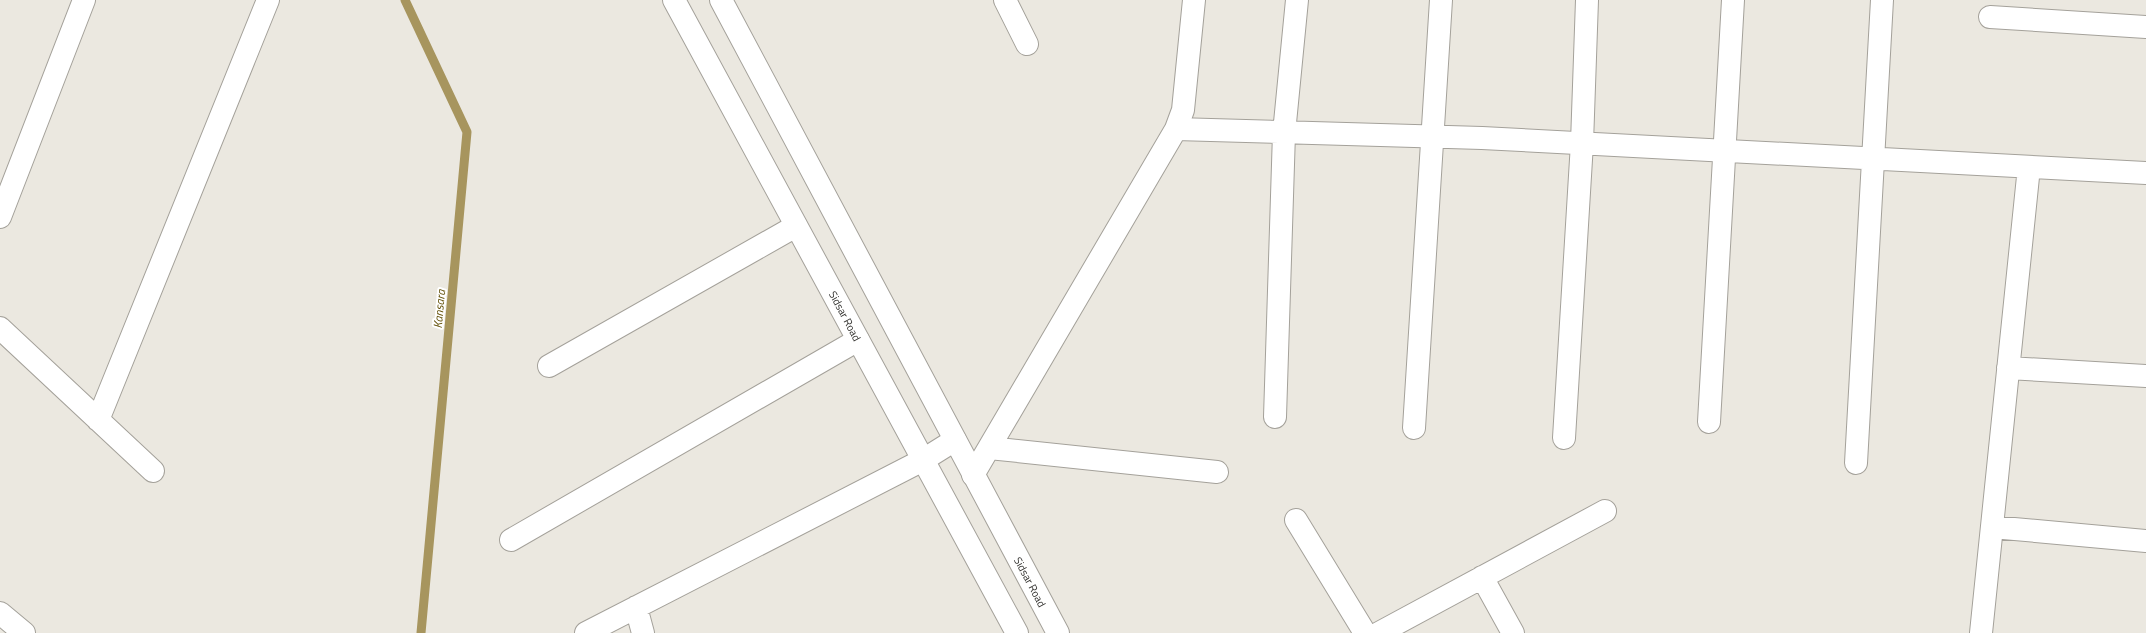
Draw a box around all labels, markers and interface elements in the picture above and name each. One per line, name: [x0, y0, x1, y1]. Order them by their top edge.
water label: Kansara: [428, 288, 450, 329]
street label: Sidsar Road: [825, 288, 865, 344]
street label: Sidsar Road: [1010, 554, 1050, 610]

